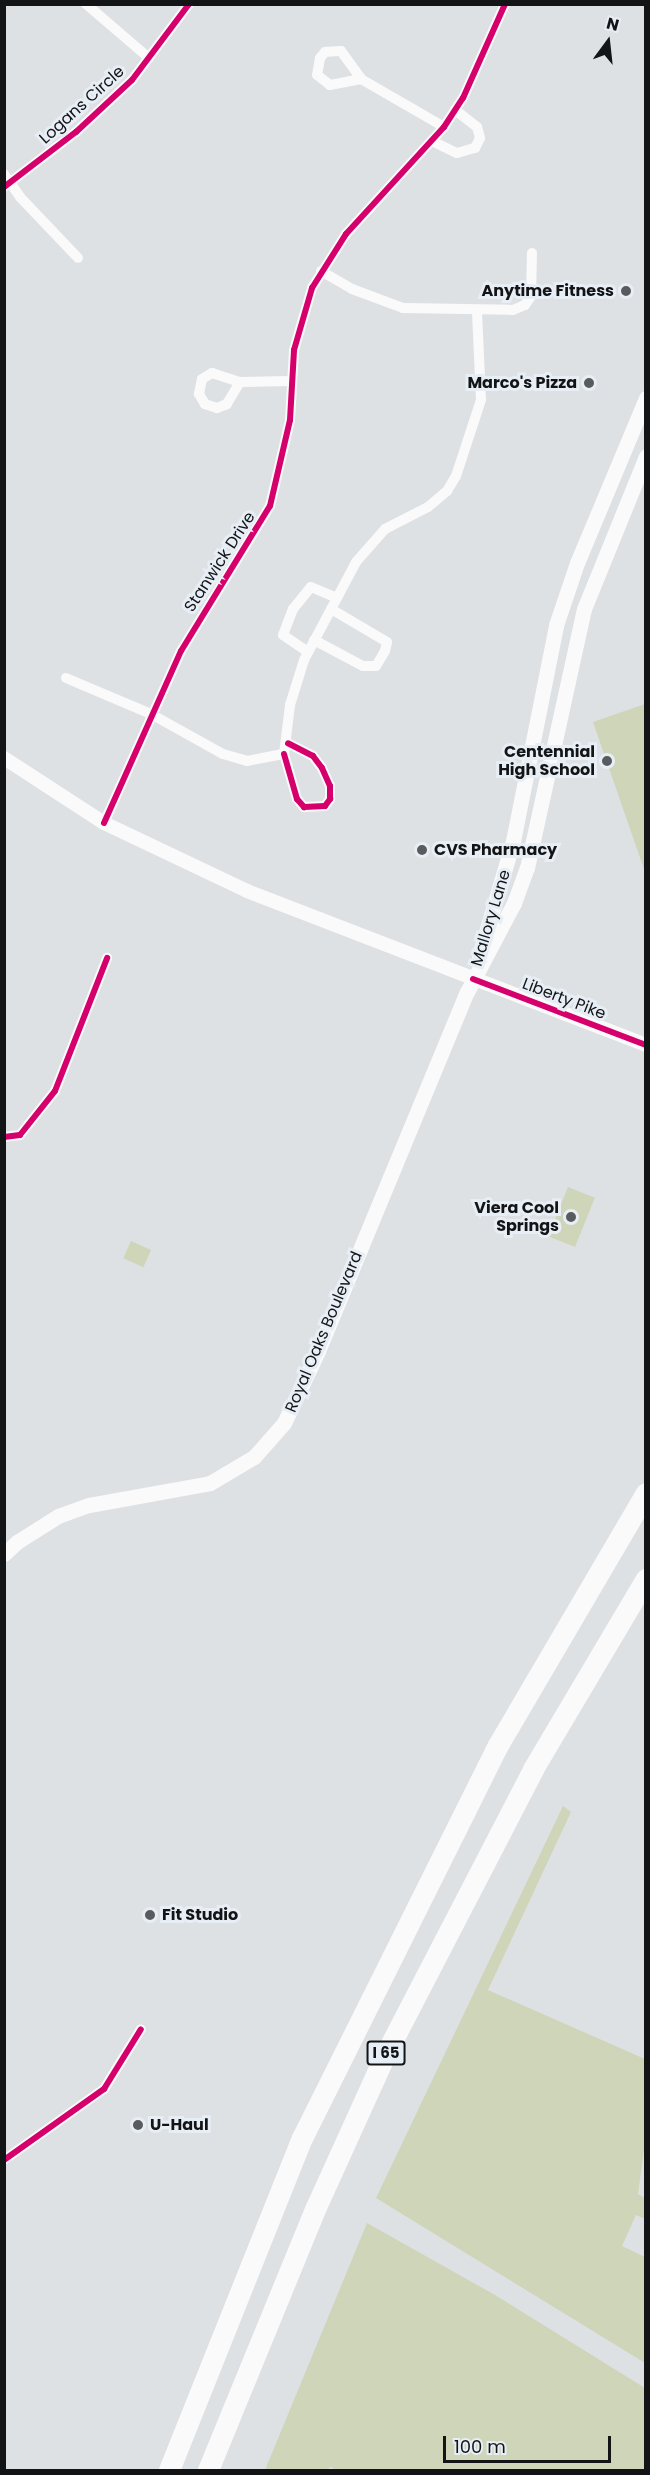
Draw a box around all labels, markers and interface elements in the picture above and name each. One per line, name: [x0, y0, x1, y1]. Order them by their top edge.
text: N: [604, 11, 622, 37]
north arrow: [578, 12, 638, 72]
street label: Logans Circle: [36, 62, 128, 148]
place label: Anytime Fitness: [481, 281, 614, 301]
marker: Anytime Fitness: [619, 284, 633, 298]
place label: Marco's Pizza: [467, 373, 577, 393]
marker: Marco's Pizza: [582, 376, 596, 390]
street label: Stanwick Drive: [180, 508, 260, 616]
place label: Centennial High School: [498, 742, 595, 780]
marker: Centennial High School: [600, 754, 614, 768]
place label: CVS Pharmacy: [434, 840, 557, 860]
marker: CVS Pharmacy: [415, 843, 429, 857]
street label: Mallory Lane: [467, 867, 515, 969]
street label: Liberty Pike: [519, 974, 609, 1024]
place label: Viera Cool Springs: [474, 1198, 559, 1236]
marker: Viera Cool Springs: [564, 1210, 578, 1224]
street label: Royal Oaks Boulevard: [281, 1249, 367, 1415]
place label: Fit Studio: [162, 1905, 238, 1925]
marker: Fit Studio: [143, 1908, 157, 1922]
road number: I 65: [366, 2041, 406, 2065]
place label: U-Haul: [150, 2115, 209, 2135]
marker: U-Haul: [131, 2118, 145, 2132]
scale bar: [446, 2424, 614, 2462]
text: 100 m: [454, 2434, 506, 2459]

